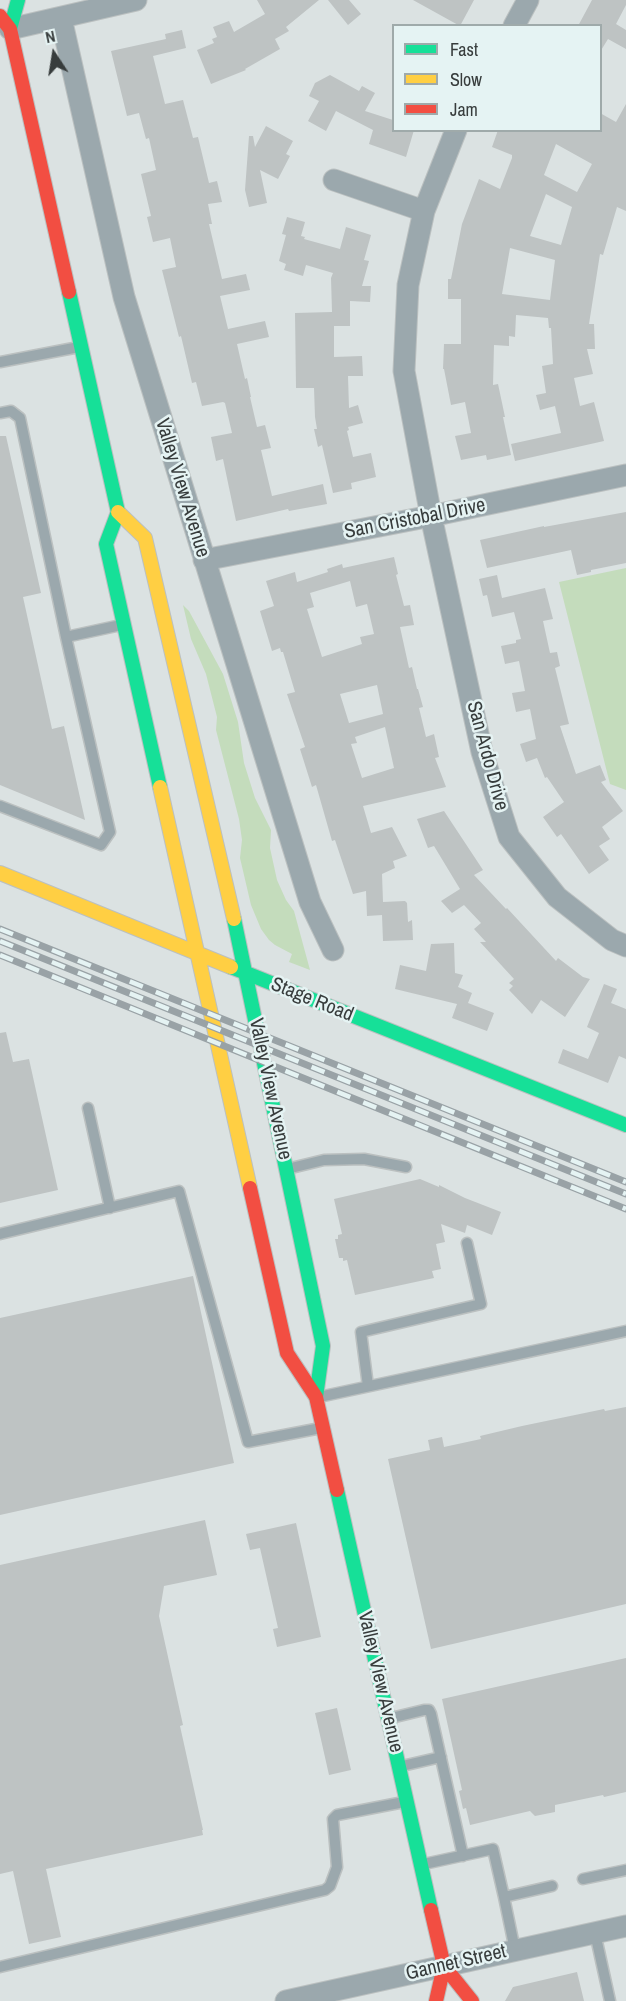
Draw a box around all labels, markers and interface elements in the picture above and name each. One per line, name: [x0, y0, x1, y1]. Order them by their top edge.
north arrow: [24, 24, 84, 84]
legend: [392, 24, 602, 132]
text: N: [43, 25, 57, 48]
text: Fast: [450, 37, 478, 62]
text: Slow: [450, 67, 482, 92]
text: Jam: [450, 97, 478, 122]
street label: Valley View Avenue: [149, 416, 215, 560]
street label: San Cristobal Drive: [342, 494, 488, 544]
street label: San Ardo Drive: [461, 699, 513, 813]
street label: Stage Road: [267, 973, 357, 1027]
street label: Valley View Avenue: [243, 1016, 297, 1162]
street label: Valley View Avenue: [352, 1609, 408, 1755]
street label: Gannet Street: [404, 1940, 508, 1986]

